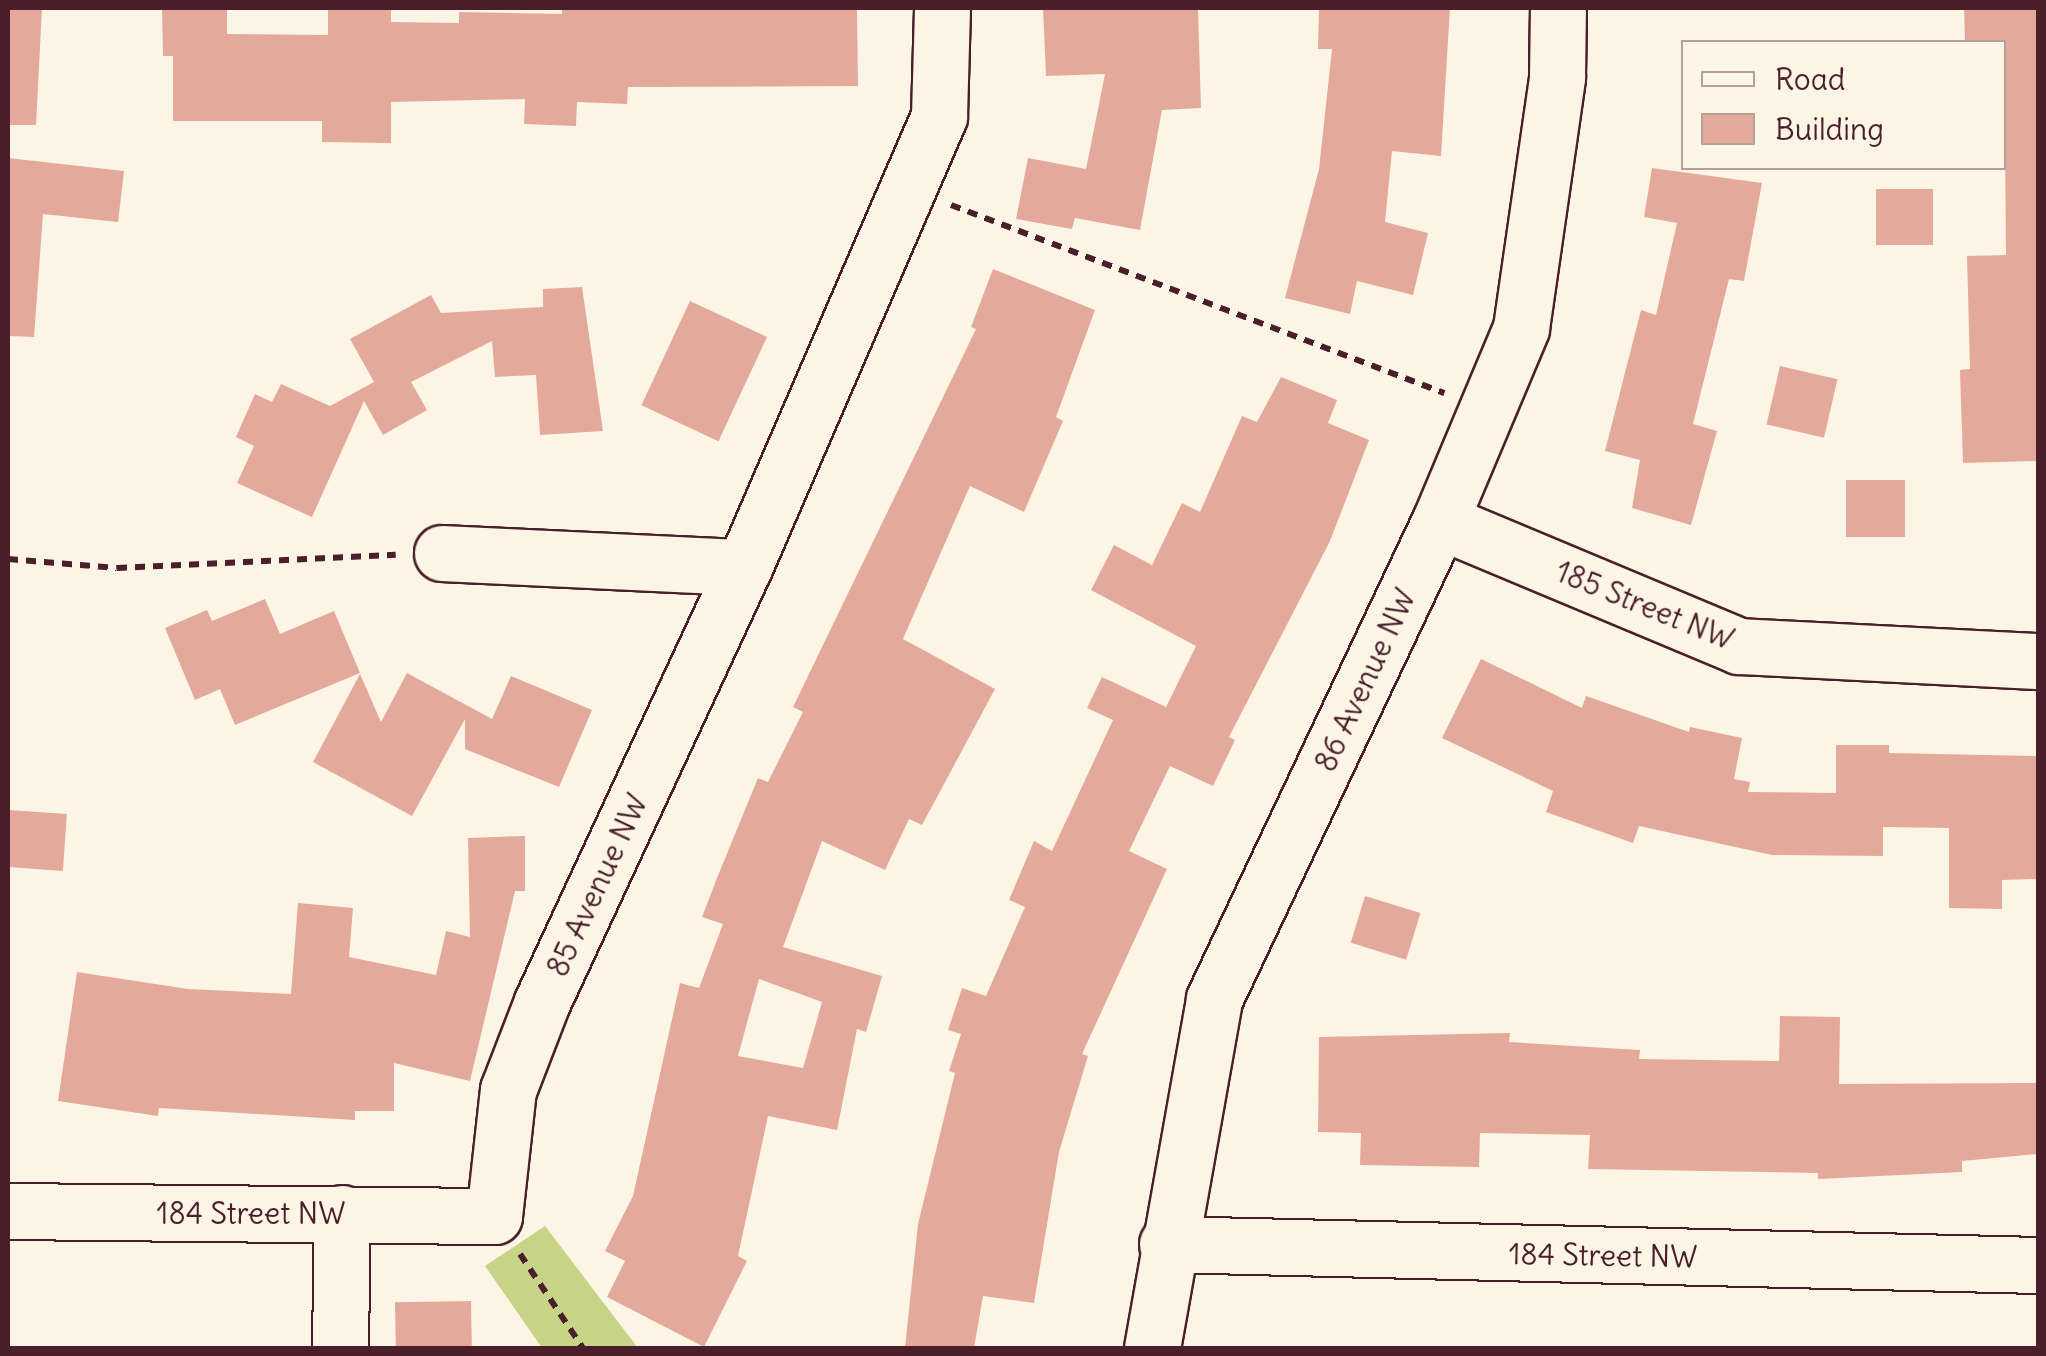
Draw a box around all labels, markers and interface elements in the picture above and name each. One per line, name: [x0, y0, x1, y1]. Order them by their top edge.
legend: [1681, 40, 2006, 170]
text: Road: [1775, 60, 1845, 98]
text: Building: [1775, 110, 1884, 148]
street label: 185 Street NW: [1551, 553, 1739, 657]
street label: 86 Avenue NW: [1307, 583, 1423, 777]
street label: 85 Avenue NW: [539, 788, 655, 982]
street label: 184 Street NW: [157, 1195, 345, 1231]
street label: 184 Street NW: [1508, 1235, 1698, 1275]

